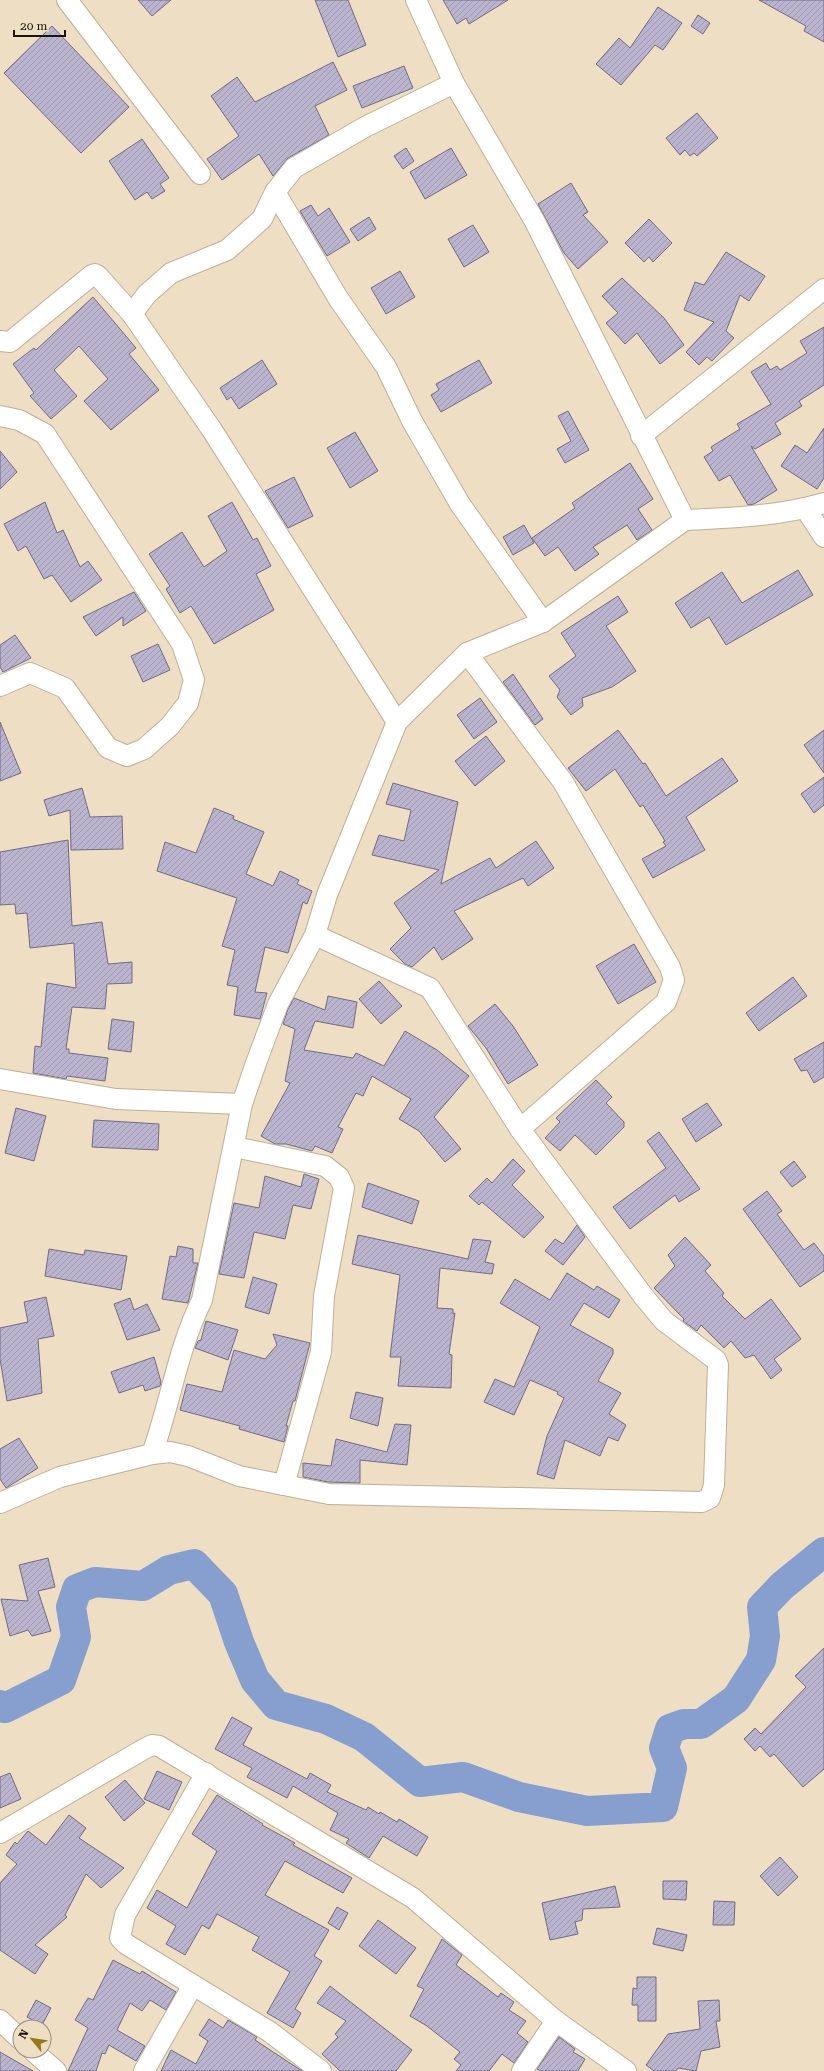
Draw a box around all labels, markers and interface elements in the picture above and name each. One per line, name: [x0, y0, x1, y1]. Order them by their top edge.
scale bar: [14, 12, 65, 38]
text: 20 m: [20, 19, 47, 33]
north arrow: [12, 2019, 52, 2059]
text: N: [16, 2027, 32, 2041]

